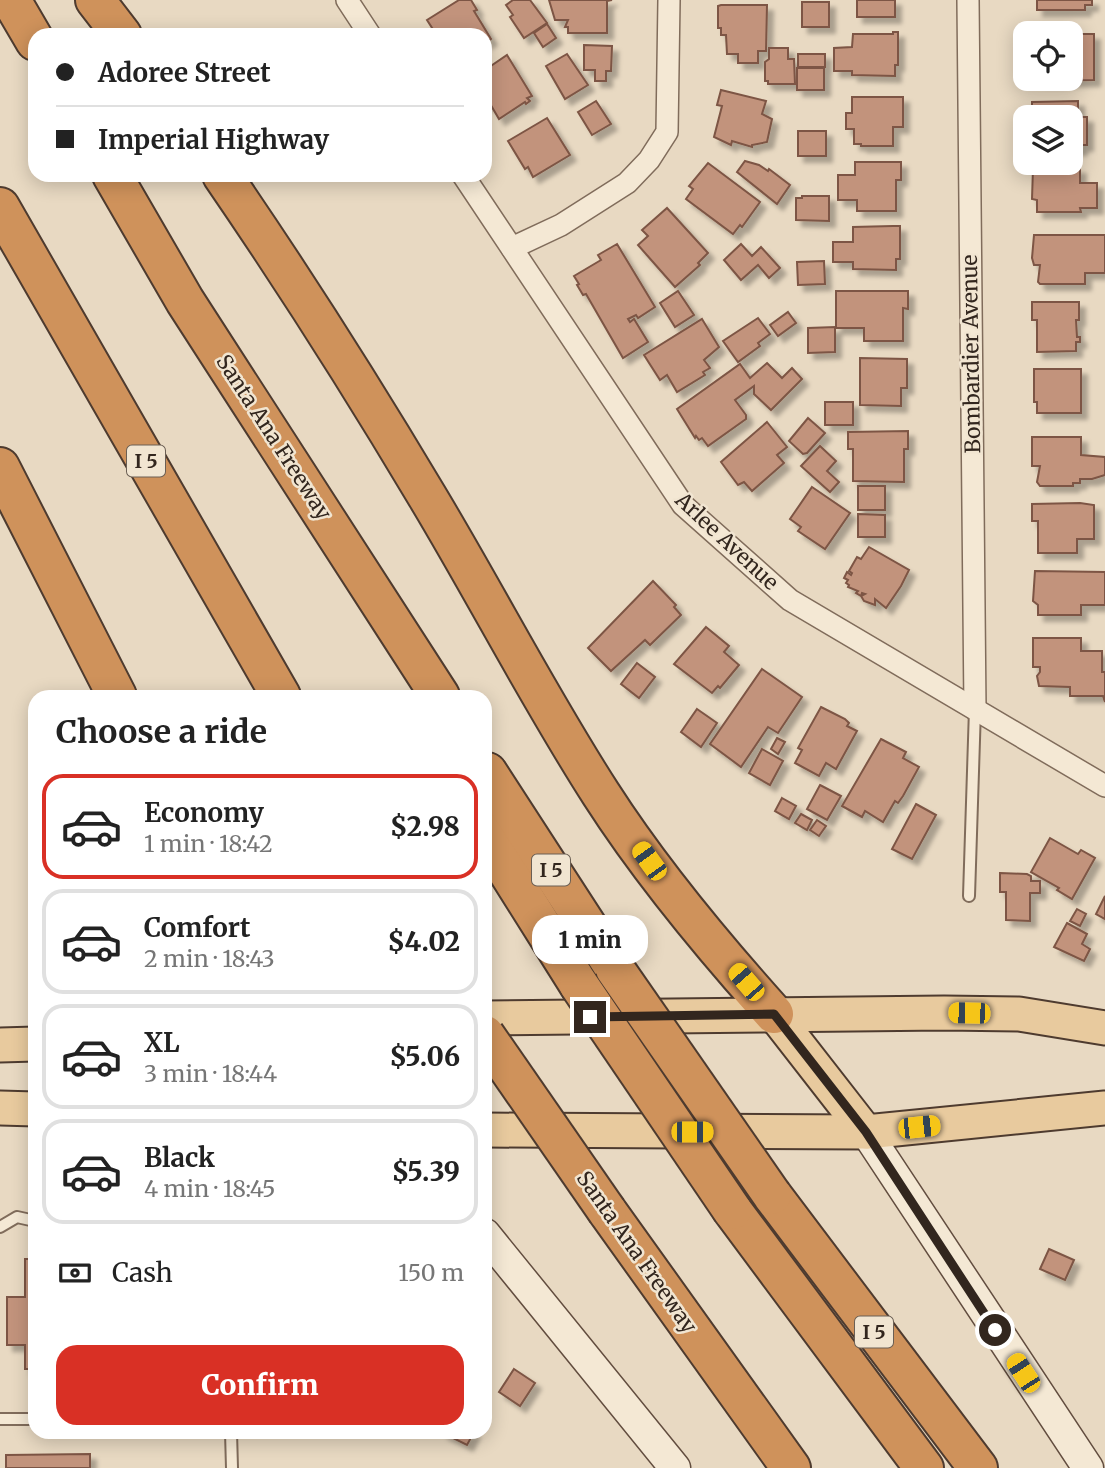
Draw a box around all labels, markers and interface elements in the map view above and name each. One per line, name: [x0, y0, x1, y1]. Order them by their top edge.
map controls: [1013, 21, 1083, 175]
button: locate: [1013, 21, 1083, 91]
text: Adoree Street: [98, 56, 271, 89]
button: layers: [1013, 105, 1083, 175]
text: Imperial Highway: [98, 123, 329, 156]
street label: Bombardier Avenue: [956, 254, 986, 454]
street label: Santa Ana Freeway: [210, 349, 338, 525]
road number: I 5: [127, 446, 165, 476]
street label: Arlee Avenue: [669, 486, 784, 596]
text: Choose a ride: [56, 712, 267, 752]
icon: car: [60, 795, 123, 858]
text: Economy: [144, 796, 264, 829]
text: $2.98: [390, 810, 460, 843]
text: 1 min · 18:42: [144, 829, 273, 858]
car: [629, 838, 670, 884]
road number: I 5: [532, 855, 570, 886]
icon: car: [60, 910, 123, 973]
text: Comfort: [144, 911, 250, 944]
callout: 1 min: [532, 916, 648, 964]
text: $4.02: [387, 925, 460, 958]
text: 1 min: [558, 925, 622, 954]
text: 2 min · 18:43: [144, 944, 275, 973]
car: [725, 959, 768, 1005]
route end: [574, 1001, 606, 1033]
car: [948, 1002, 991, 1024]
icon: car: [60, 1025, 123, 1088]
text: XL: [144, 1026, 180, 1059]
text: $5.06: [389, 1040, 460, 1073]
text: 3 min · 18:44: [144, 1059, 277, 1088]
car: [898, 1114, 941, 1140]
car: [672, 1122, 714, 1143]
icon: car: [60, 1140, 123, 1203]
text: Black: [144, 1141, 215, 1174]
text: $5.39: [392, 1155, 460, 1188]
street label: Santa Ana Freeway: [571, 1166, 704, 1339]
text: 4 min · 18:45: [144, 1174, 275, 1203]
icon: cash: [56, 1254, 94, 1292]
text: Cash: [112, 1256, 173, 1289]
text: 150 m: [398, 1258, 464, 1287]
route start: [979, 1314, 1011, 1346]
road number: I 5: [855, 1316, 893, 1348]
button: Confirm: [56, 1345, 464, 1425]
car: [1003, 1350, 1044, 1396]

